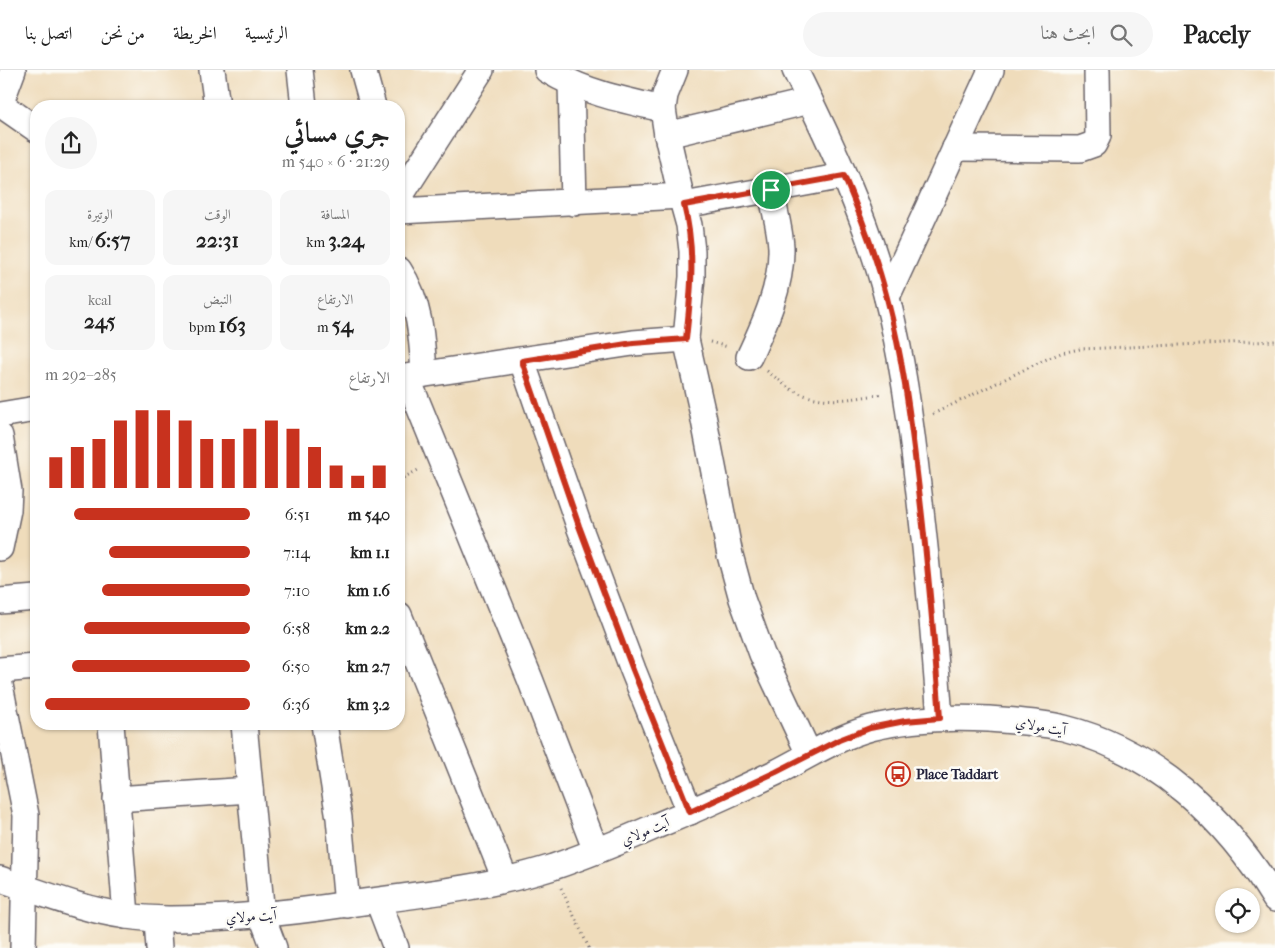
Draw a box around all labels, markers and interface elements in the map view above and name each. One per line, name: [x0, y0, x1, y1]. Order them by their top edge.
search box: [803, 12, 1153, 57]
icon: search: [1107, 21, 1135, 49]
text: Pacely: [1183, 21, 1250, 49]
text: ابحث هنا: [1041, 22, 1095, 44]
text: اتصل بنا: [25, 23, 72, 44]
text: من نحن: [100, 23, 145, 44]
text: الخريطة: [173, 23, 217, 44]
text: الرئيسية: [245, 23, 288, 44]
text: جري مسائي: [284, 116, 390, 149]
button: share: [45, 117, 97, 169]
text: 21:29 · 6 × 540 m: [282, 152, 390, 171]
pin: [750, 169, 792, 211]
icon: arrive: [757, 176, 785, 204]
text: الوتيرة: [87, 206, 113, 223]
text: الوقت: [204, 206, 231, 223]
text: المسافة: [321, 206, 349, 223]
text: 6:57: [95, 228, 130, 252]
text: 22:31: [196, 228, 239, 252]
text: 3.24: [328, 228, 364, 252]
text: /km: [69, 234, 95, 251]
text: km: [306, 234, 328, 251]
text: النبض: [203, 291, 232, 308]
text: الارتفاع: [317, 291, 353, 308]
text: kcal: [88, 292, 112, 309]
text: 245: [84, 309, 116, 333]
text: 163: [219, 313, 246, 337]
text: 54: [332, 313, 353, 337]
text: bpm: [189, 319, 219, 336]
text: m: [317, 319, 332, 336]
text: 285–292 m: [45, 365, 117, 384]
text: الارتفاع: [348, 368, 390, 387]
text: 6:51: [285, 505, 310, 524]
text: 540 m: [348, 505, 390, 524]
text: 7:14: [283, 543, 310, 562]
text: 1.1 km: [351, 543, 390, 562]
text: 7:10: [284, 581, 310, 600]
text: 1.6 km: [348, 581, 390, 600]
text: 6:58: [283, 619, 310, 638]
text: 2.2 km: [345, 619, 390, 638]
text: 6:50: [282, 657, 310, 676]
text: 2.7 km: [347, 657, 390, 676]
text: 6:36: [282, 695, 310, 714]
text: 3.2 km: [347, 695, 390, 714]
street label: آيت مولاي: [1014, 714, 1069, 743]
bus stop icon: Place Taddart: [885, 761, 911, 787]
place label: Place Taddart: [916, 766, 999, 783]
street label: آيت مولاي: [618, 813, 675, 852]
map controls: [1215, 888, 1260, 933]
button: locate: [1215, 888, 1260, 933]
street label: آيت مولاي: [225, 906, 279, 930]

